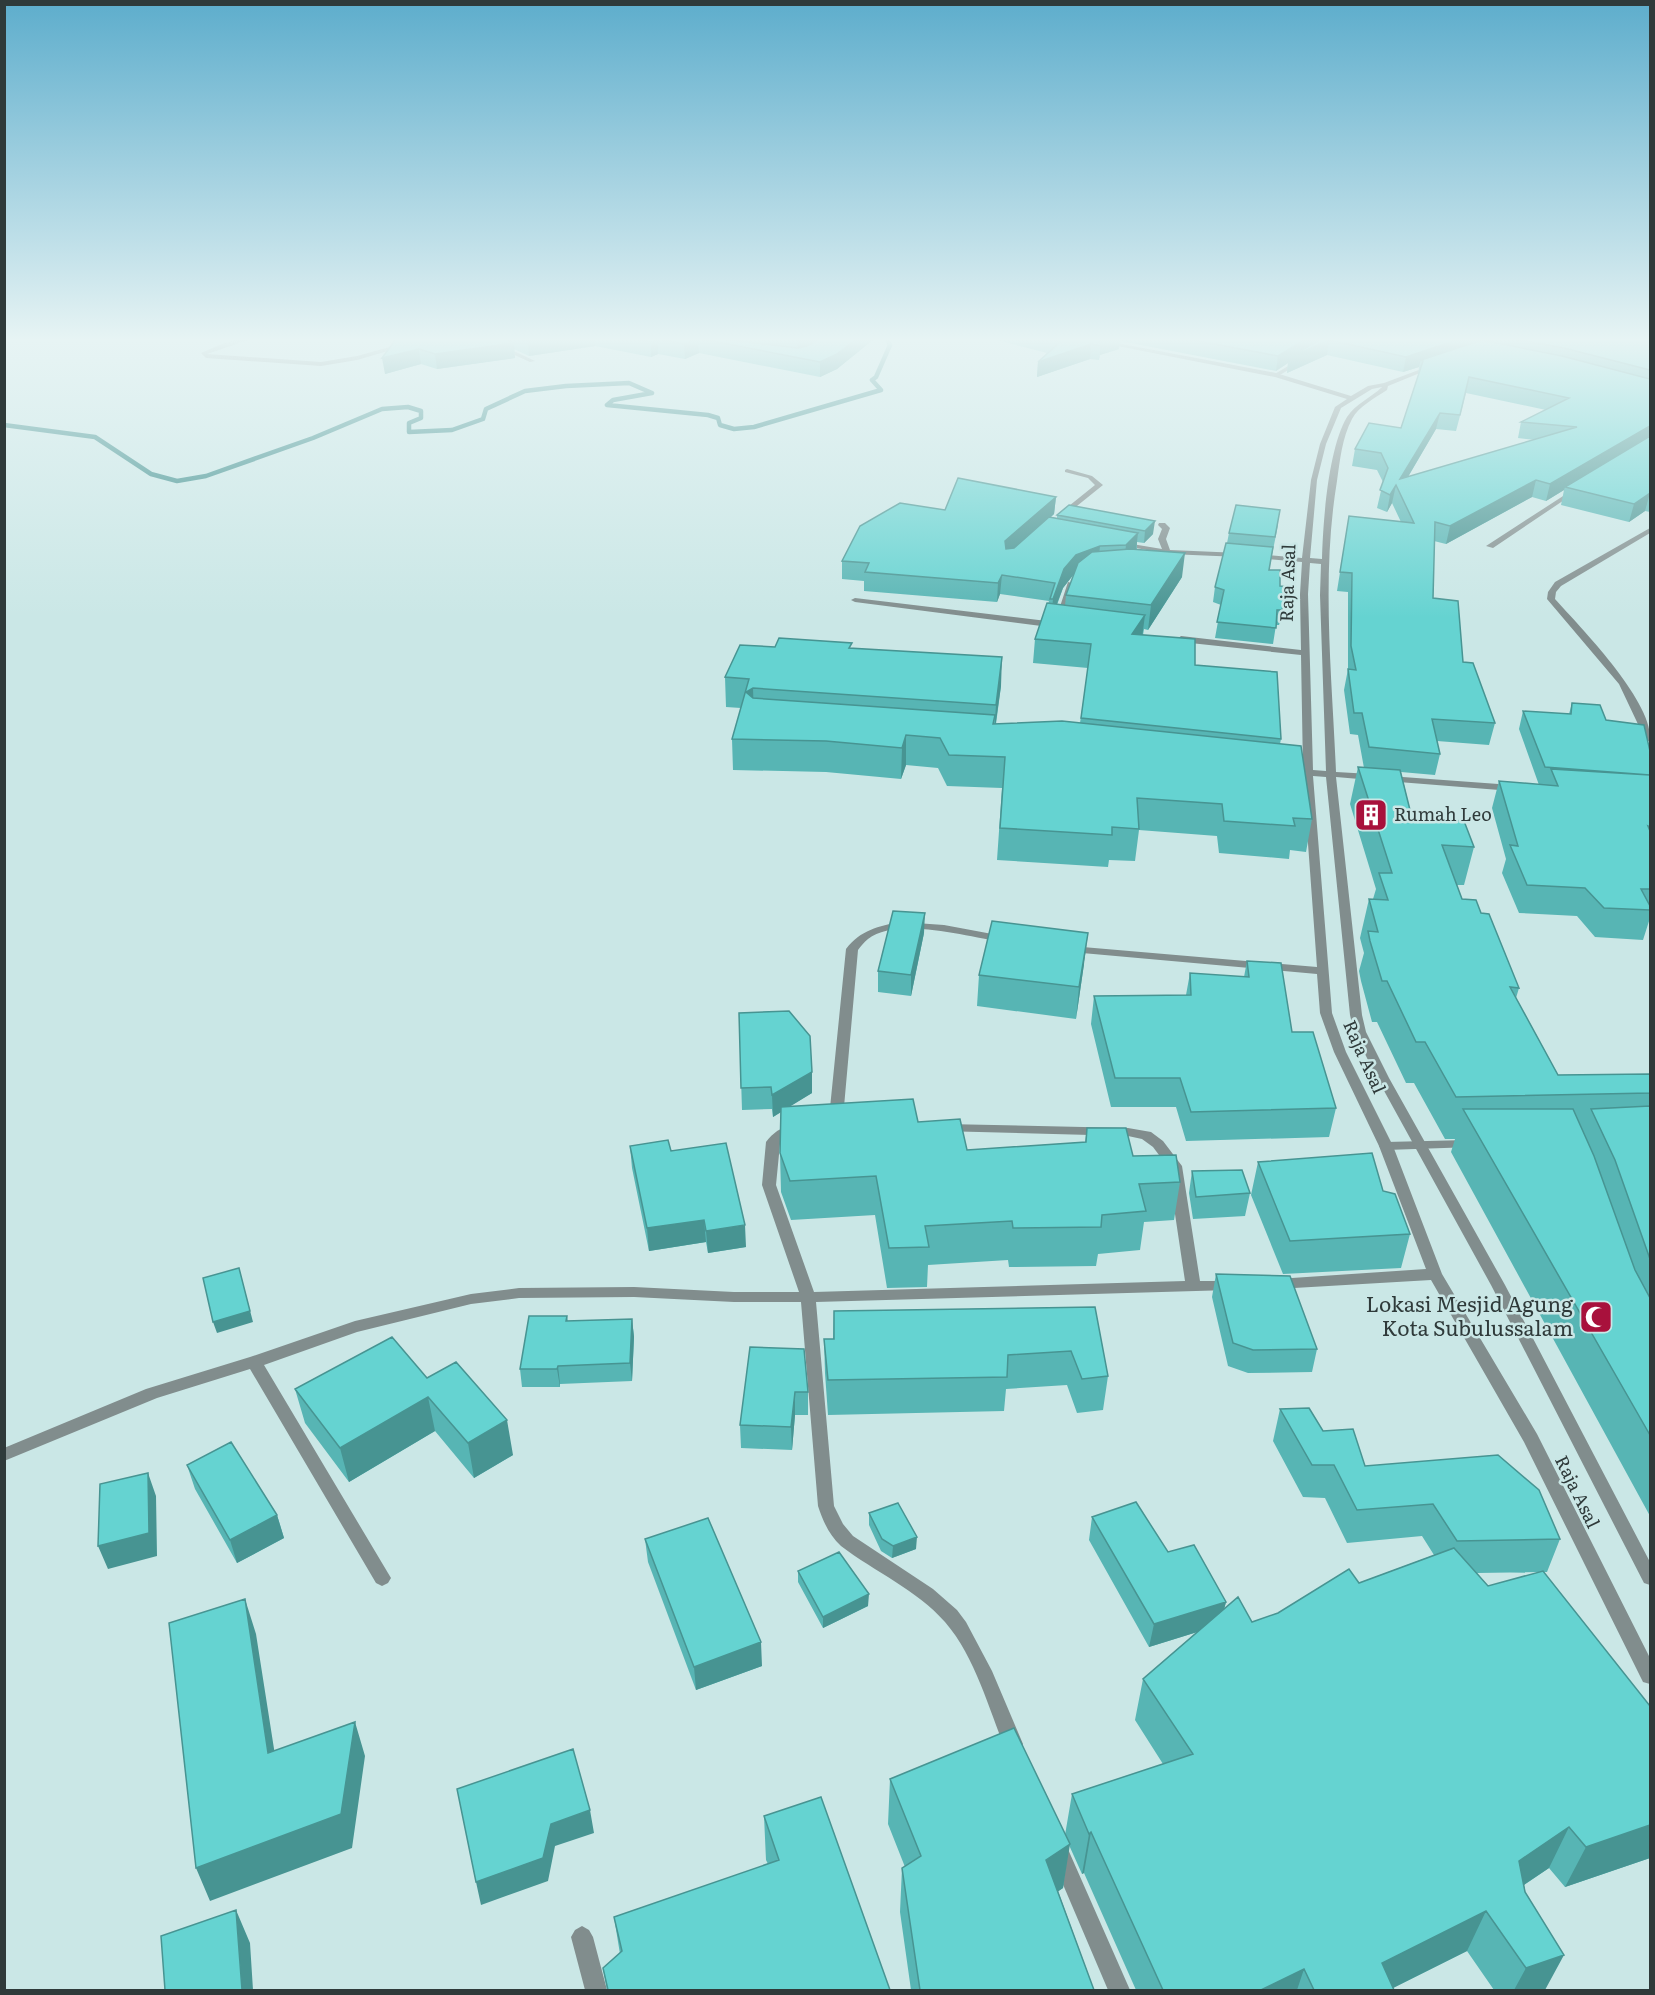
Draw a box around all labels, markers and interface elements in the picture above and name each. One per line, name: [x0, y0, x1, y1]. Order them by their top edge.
street label: Raja Asal: [1272, 544, 1301, 622]
building icon: Rumah Leo: [1353, 797, 1389, 833]
place label: Rumah Leo: [1394, 800, 1492, 827]
street label: Raja Asal: [1337, 1015, 1394, 1097]
place label: Lokasi Mesjid Agung Kota Subulussalam: [1366, 1287, 1573, 1342]
mosque icon: Lokasi Mesjid Agung Kota Subulussalam: [1578, 1299, 1614, 1335]
street label: Raja Asal: [1549, 1450, 1608, 1532]

